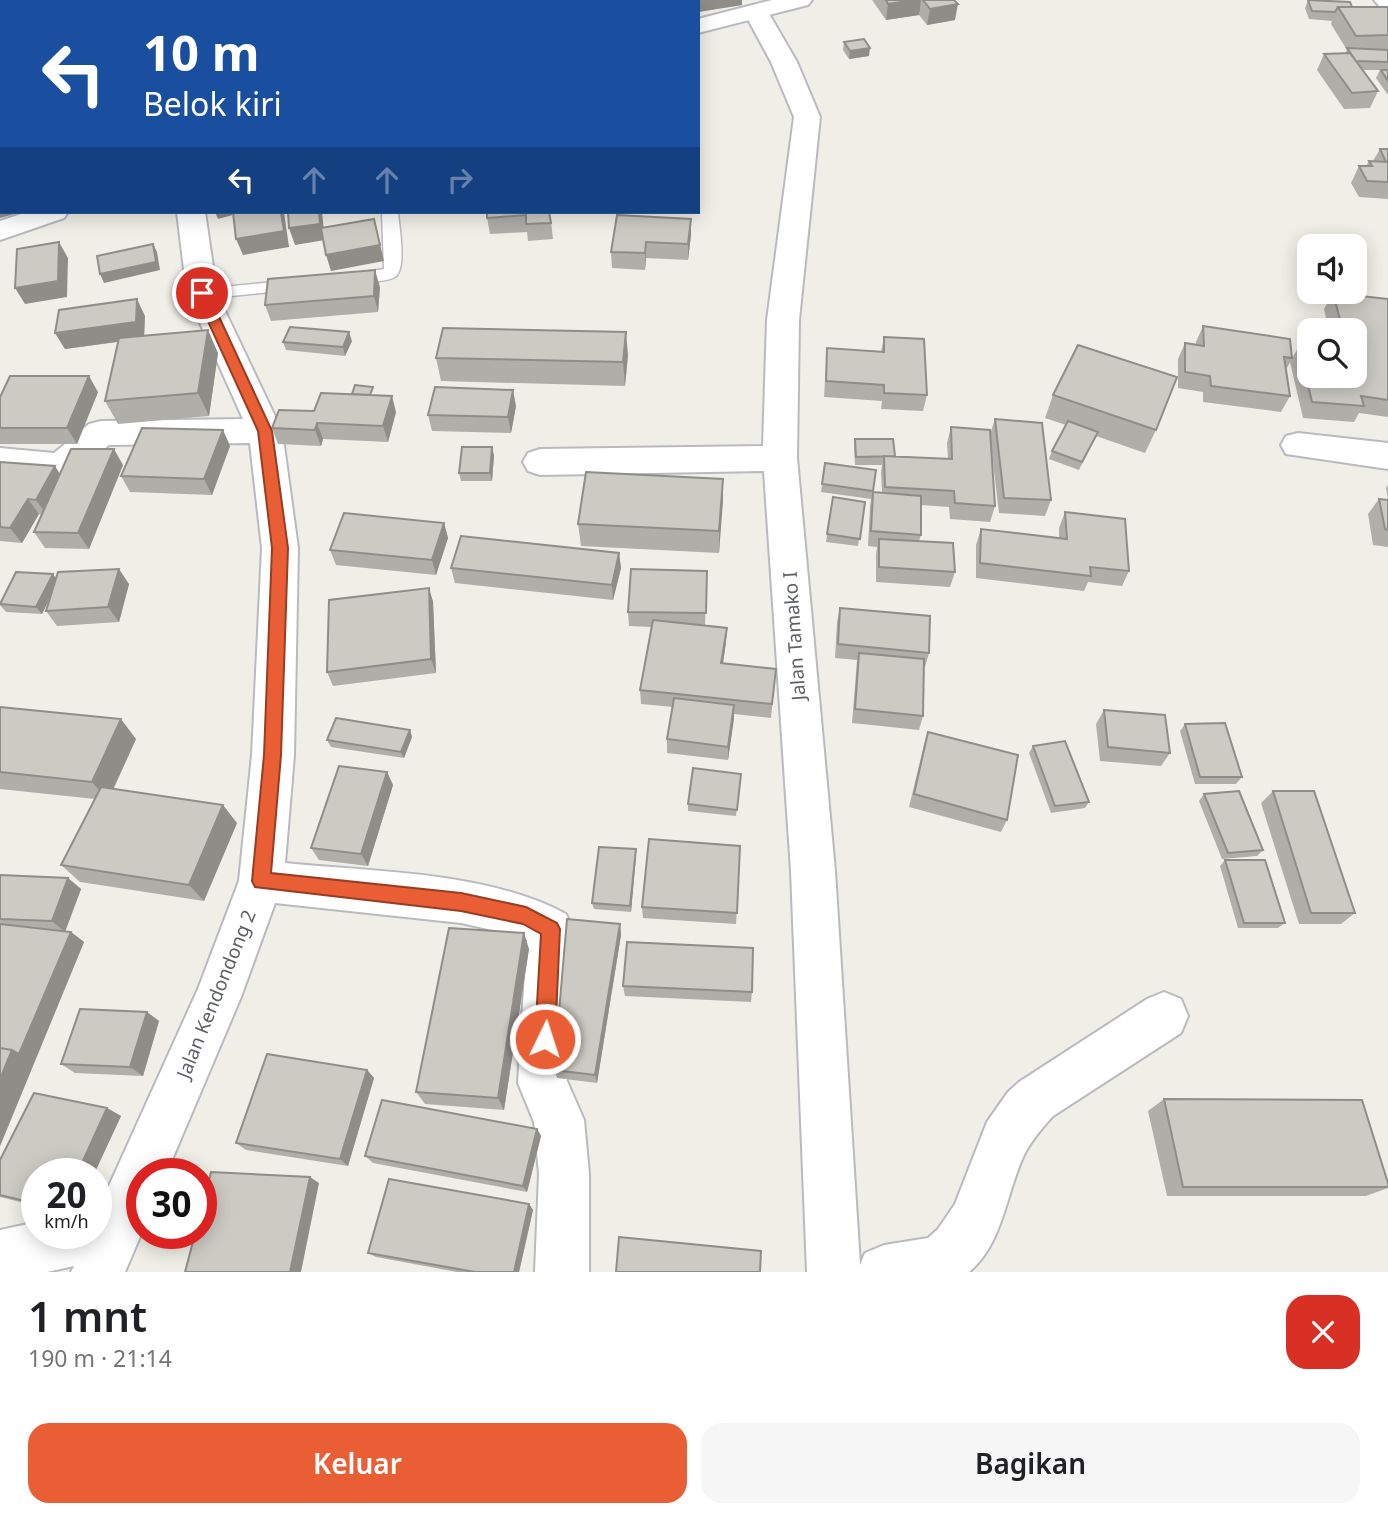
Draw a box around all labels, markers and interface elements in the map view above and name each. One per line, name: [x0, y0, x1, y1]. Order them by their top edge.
text: 10 m: [143, 19, 260, 85]
icon: left: [28, 28, 119, 119]
text: Belok kiri: [143, 82, 282, 125]
icon: left: [222, 161, 260, 199]
icon: ahead: [295, 161, 333, 199]
icon: ahead: [368, 161, 406, 199]
icon: right: [441, 161, 479, 199]
map controls: [1297, 234, 1367, 388]
button: sound: [1297, 234, 1367, 304]
pin: [172, 263, 232, 323]
icon: arrive: [183, 274, 221, 312]
button: search: [1297, 318, 1367, 388]
street label: Jalan Tamako I: [777, 571, 812, 703]
street label: Jalan Kendondong 2: [170, 906, 262, 1084]
position arrow: [508, 1002, 582, 1076]
speed limit sign: 30: [126, 1158, 217, 1249]
text: 20: [46, 1171, 87, 1218]
text: km/h: [44, 1209, 89, 1233]
text: 1 mnt: [28, 1287, 147, 1344]
button: close: [1286, 1295, 1360, 1369]
text: 190 m · 21:14: [28, 1342, 172, 1374]
button: Keluar: [28, 1423, 687, 1503]
button: Bagikan: [701, 1423, 1360, 1503]

